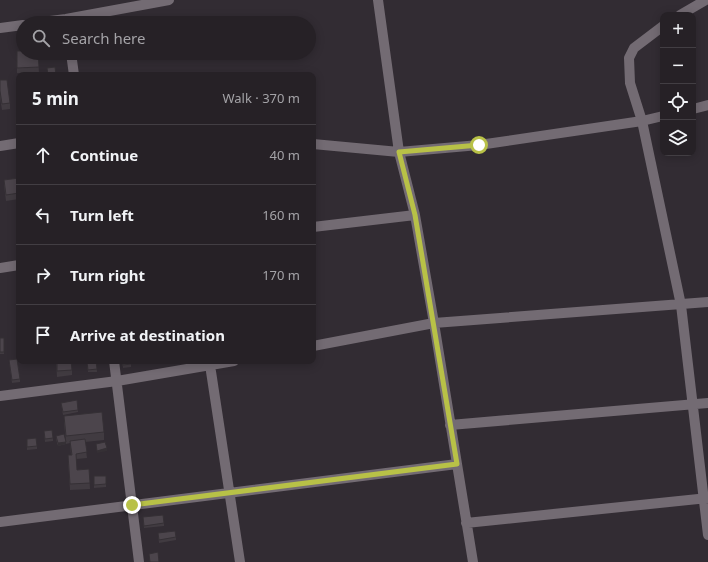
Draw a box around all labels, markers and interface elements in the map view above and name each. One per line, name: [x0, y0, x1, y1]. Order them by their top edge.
map controls: [660, 12, 696, 156]
button: +: [660, 12, 696, 48]
search box: [16, 16, 316, 60]
icon: search: [30, 27, 52, 49]
text: Search here: [62, 28, 145, 48]
button: −: [660, 48, 696, 84]
button: locate: [660, 84, 696, 120]
text: 5 min: [32, 87, 79, 110]
text: Walk · 370 m: [222, 89, 300, 107]
button: layers: [660, 120, 696, 156]
route start: [470, 136, 488, 154]
icon: ahead: [32, 144, 54, 166]
text: Continue: [70, 145, 138, 165]
text: 40 m: [270, 146, 300, 164]
icon: left: [32, 204, 54, 226]
text: Turn left: [70, 205, 134, 225]
text: 160 m: [262, 206, 300, 224]
icon: right: [32, 264, 54, 286]
text: Turn right: [70, 265, 145, 285]
text: 170 m: [262, 266, 300, 284]
icon: arrive: [32, 324, 54, 346]
text: Arrive at destination: [70, 325, 225, 345]
route end: [123, 496, 141, 514]

